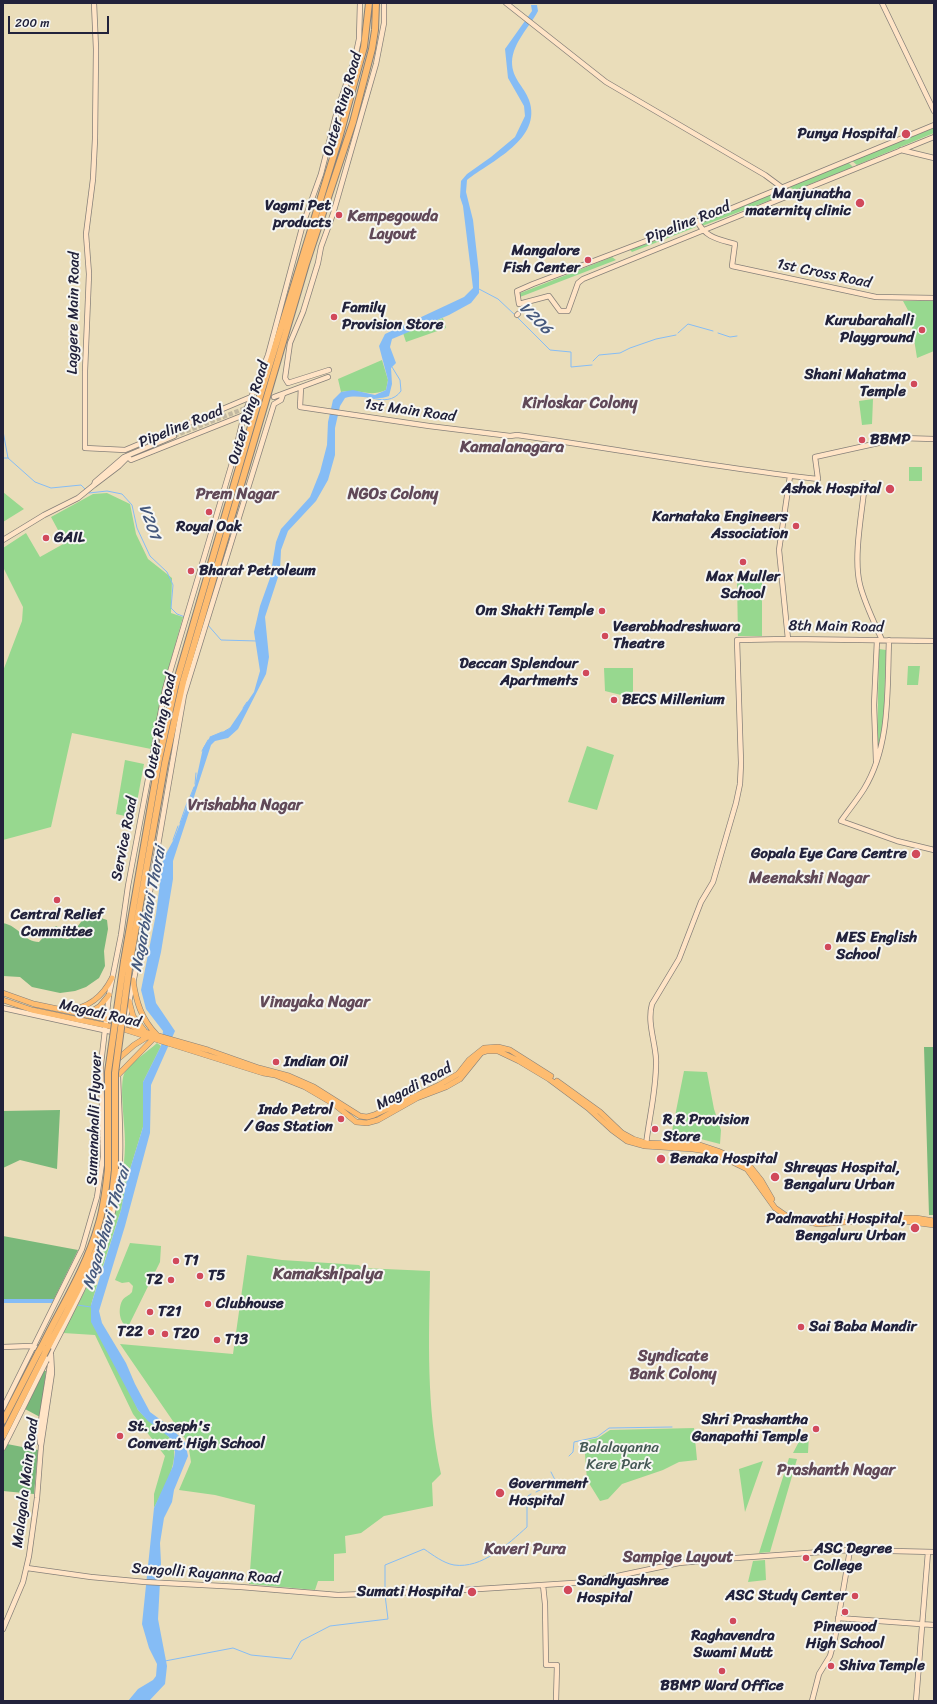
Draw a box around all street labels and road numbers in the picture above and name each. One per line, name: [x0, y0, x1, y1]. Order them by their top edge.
street label: Outer Ring Road: [320, 50, 366, 158]
street label: Pipeline Road: [643, 198, 733, 248]
street label: Laggere Main Road: [64, 252, 84, 374]
street label: 1st Cross Road: [775, 255, 873, 293]
street label: Outer Ring Road: [225, 359, 273, 467]
street label: 1st Main Road: [363, 396, 457, 426]
street label: Pipeline Road: [136, 402, 226, 452]
street label: 8th Main Road: [788, 617, 884, 637]
street label: Outer Ring Road: [141, 672, 181, 780]
street label: Service Road: [108, 795, 142, 883]
street label: Magadi Road: [58, 996, 142, 1032]
street label: Sumanahalli Flyover: [84, 1052, 106, 1186]
street label: Magadi Road: [373, 1060, 455, 1114]
street label: Malagala Main Road: [9, 1417, 43, 1549]
street label: Sangolli Rayanna Road: [131, 1560, 281, 1588]

